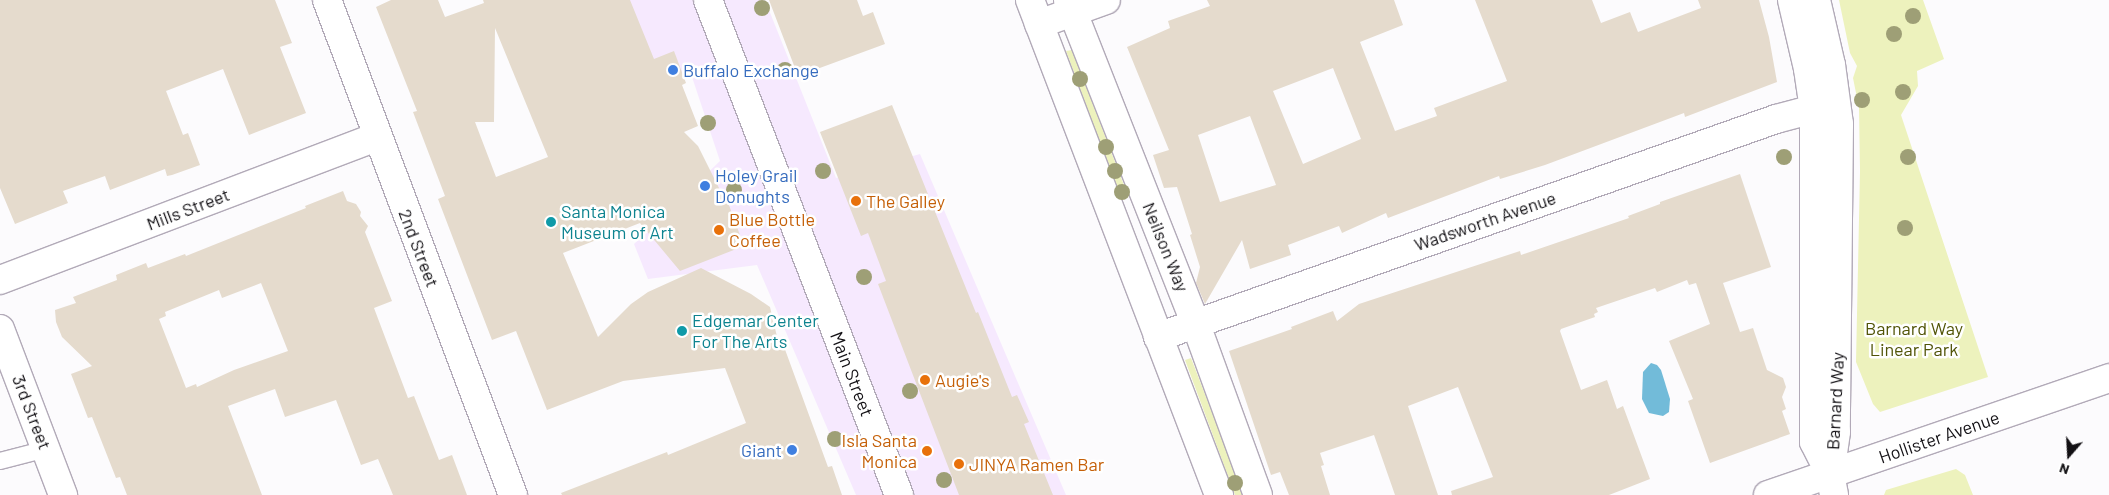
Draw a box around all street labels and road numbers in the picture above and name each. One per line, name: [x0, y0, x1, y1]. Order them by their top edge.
street label: Mills Street: [143, 183, 233, 235]
street label: Wadsworth Avenue: [1411, 187, 1559, 255]
street label: Neilson Way: [1138, 199, 1194, 295]
street label: 2nd Street: [394, 206, 444, 290]
street label: Main Street: [826, 329, 878, 419]
street label: Barnard Way: [1822, 351, 1848, 451]
street label: 3rd Street: [8, 372, 56, 452]
street label: Hollister Avenue: [1876, 406, 2002, 468]

